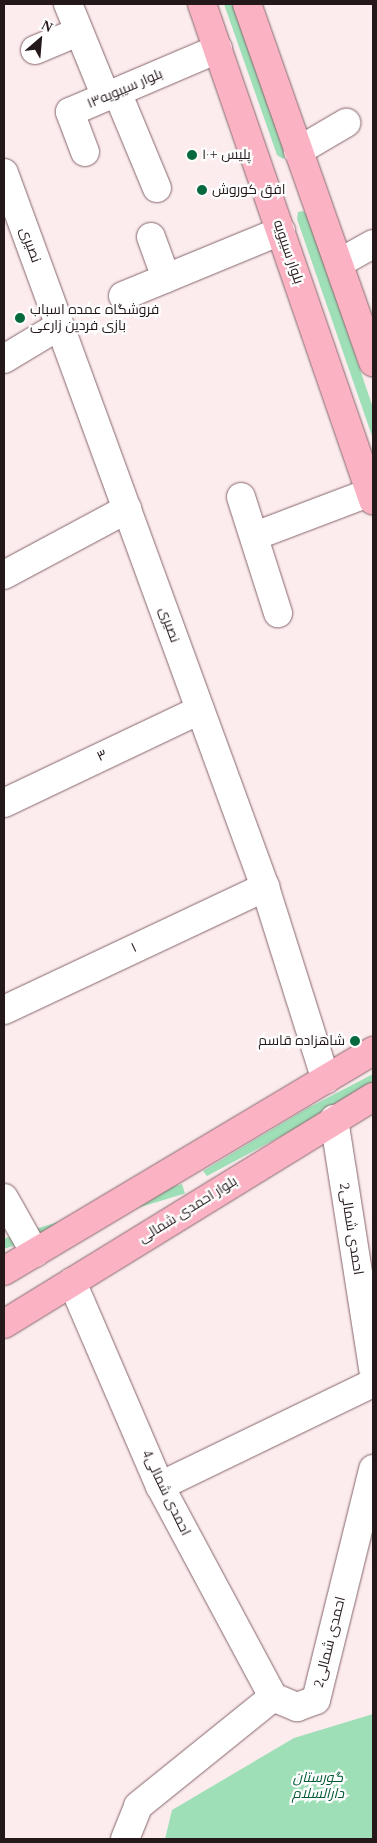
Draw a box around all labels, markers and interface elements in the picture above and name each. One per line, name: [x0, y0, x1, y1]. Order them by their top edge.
north arrow: [15, 15, 65, 65]
text: N: [39, 17, 55, 35]
street label: بلوار سیبویه۱۳: [85, 66, 165, 112]
place label: پلیس +۱۰: [202, 147, 251, 163]
marker: پلیس +۱۰: [186, 149, 198, 161]
place label: افق کوروش: [212, 182, 285, 198]
marker: افق کوروش: [196, 184, 208, 196]
street label: بلوار سیبویه: [269, 218, 307, 286]
street label: نصیری: [16, 225, 44, 265]
place label: فروشگاه عمده اسباب بازی فردین زارعی: [30, 302, 159, 334]
marker: فروشگاه عمده اسباب بازی فردین زارعی: [14, 312, 26, 324]
street label: نصیری: [155, 605, 183, 645]
street label: ۳: [94, 746, 110, 766]
street label: ۱: [128, 939, 140, 957]
place label: شاهزاده قاسم: [258, 1033, 345, 1049]
marker: شاهزاده قاسم: [349, 1035, 361, 1047]
street label: بلوار احمدی شمالی: [136, 1173, 240, 1247]
street label: 2احمدی شمالی: [335, 1182, 367, 1276]
street label: 4احمدی شمالی: [138, 1448, 194, 1538]
street label: 2احمدی شمالی: [311, 1595, 349, 1689]
park label: گورستان دارالسلام: [292, 1770, 344, 1802]

